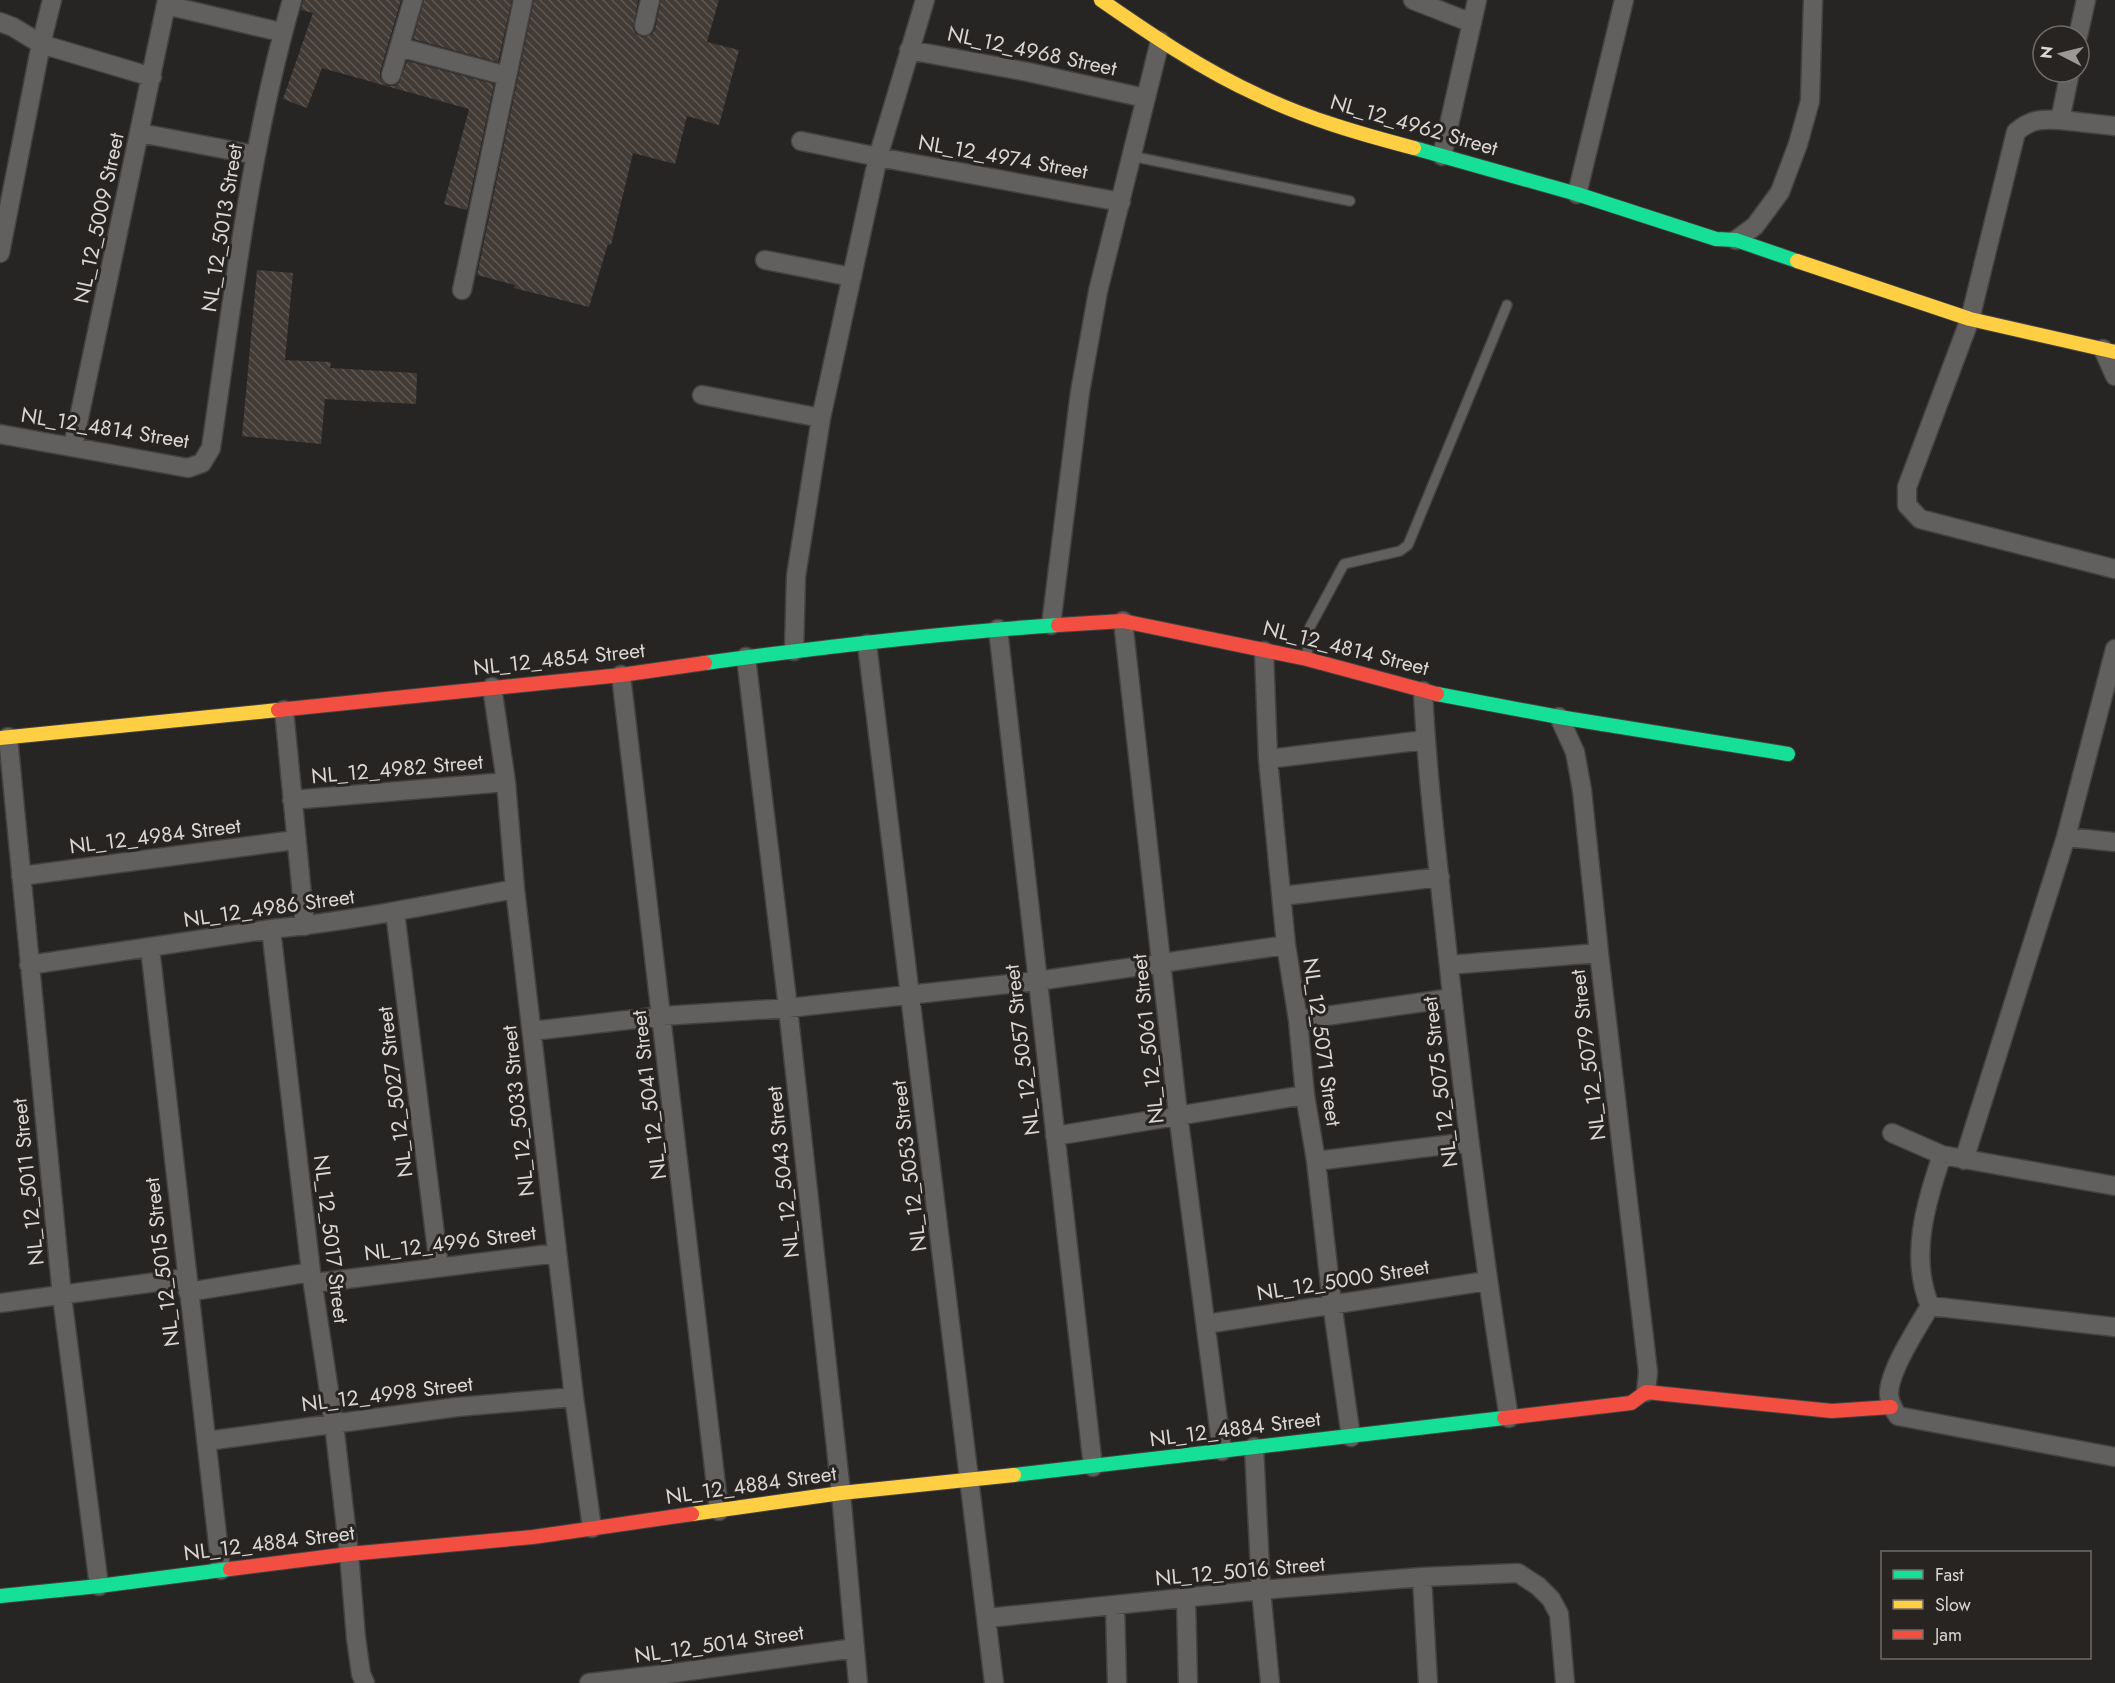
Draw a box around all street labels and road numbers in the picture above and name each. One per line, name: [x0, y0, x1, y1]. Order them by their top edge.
street label: NL_12_4968 Street: [945, 18, 1119, 84]
street label: NL_12_4962 Street: [1327, 87, 1501, 163]
street label: NL_12_4974 Street: [916, 127, 1090, 187]
street label: NL_12_5009 Street: [66, 130, 132, 306]
street label: NL_12_5013 Street: [194, 142, 250, 314]
street label: NL_12_4814 Street: [19, 400, 191, 456]
street label: NL_12_4814 Street: [1260, 613, 1432, 683]
street label: NL_12_4854 Street: [472, 635, 646, 683]
street label: NL_12_4982 Street: [310, 747, 484, 791]
street label: NL_12_4984 Street: [68, 811, 242, 861]
street label: NL_12_4986 Street: [182, 881, 356, 935]
street label: NL_12_5061 Street: [1124, 953, 1172, 1125]
street label: NL_12_5071 Street: [1295, 956, 1349, 1128]
street label: NL_12_5057 Street: [997, 963, 1047, 1137]
street label: NL_12_5079 Street: [1563, 968, 1613, 1142]
street label: NL_12_5075 Street: [1415, 995, 1465, 1169]
street label: NL_12_5027 Street: [370, 1005, 420, 1179]
street label: NL_12_5041 Street: [624, 1008, 674, 1182]
street label: NL_12_5033 Street: [494, 1024, 542, 1198]
street label: NL_12_5053 Street: [884, 1079, 934, 1253]
street label: NL_12_5043 Street: [759, 1085, 807, 1259]
street label: NL_12_5011 Street: [4, 1097, 52, 1267]
street label: NL_12_5017 Street: [306, 1153, 356, 1325]
street label: NL_12_5015 Street: [137, 1176, 187, 1348]
street label: NL_12_4996 Street: [362, 1218, 538, 1268]
street label: NL_12_5000 Street: [1255, 1252, 1431, 1308]
street label: NL_12_4998 Street: [300, 1369, 474, 1419]
street label: NL_12_4884 Street: [1148, 1404, 1322, 1454]
street label: NL_12_4884 Street: [664, 1458, 838, 1512]
street label: NL_12_4884 Street: [182, 1518, 356, 1568]
street label: NL_12_5016 Street: [1154, 1549, 1326, 1593]
street label: NL_12_5014 Street: [632, 1617, 806, 1671]

